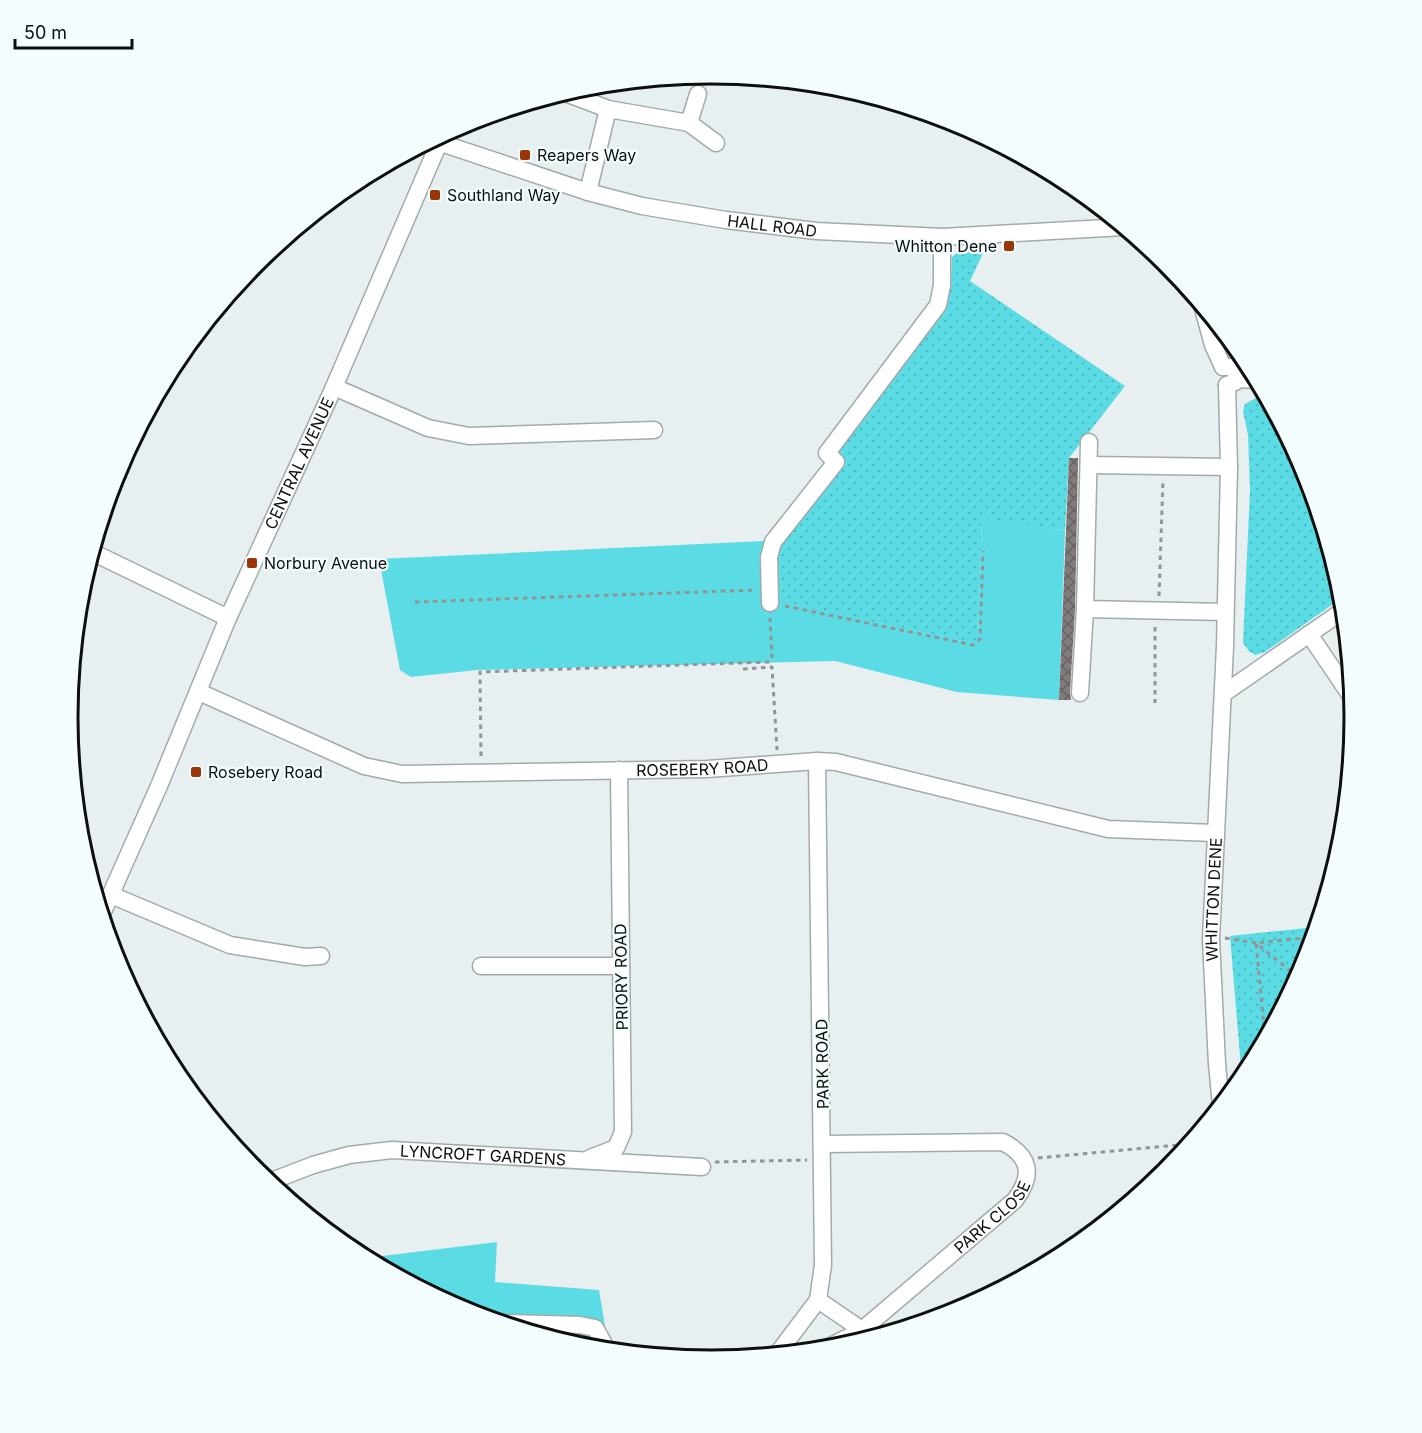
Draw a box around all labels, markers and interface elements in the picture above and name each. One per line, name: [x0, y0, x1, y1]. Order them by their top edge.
scale bar: [15, 12, 132, 50]
text: 50 m: [24, 22, 67, 43]
place label: Reapers Way: [537, 145, 636, 165]
marker: Reapers Way: [518, 148, 532, 162]
place label: Southland Way: [447, 185, 560, 205]
marker: Southland Way: [428, 188, 442, 202]
street label: HALL ROAD: [726, 210, 818, 241]
place label: Whitton Dene: [895, 236, 997, 256]
marker: Whitton Dene: [1002, 239, 1016, 253]
street label: CENTRAL AVENUE: [260, 394, 338, 532]
place label: Norbury Avenue: [264, 553, 387, 573]
marker: Norbury Avenue: [245, 556, 259, 570]
street label: ROSEBERY ROAD: [636, 755, 769, 780]
place label: Rosebery Road: [208, 762, 323, 782]
marker: Rosebery Road: [189, 765, 203, 779]
street label: WHITTON DENE: [1201, 837, 1226, 962]
street label: PRIORY ROAD: [610, 923, 632, 1031]
street label: PARK ROAD: [811, 1019, 833, 1109]
street label: LYNCROFT GARDENS: [399, 1140, 567, 1170]
street label: PARK CLOSE: [950, 1178, 1035, 1258]

